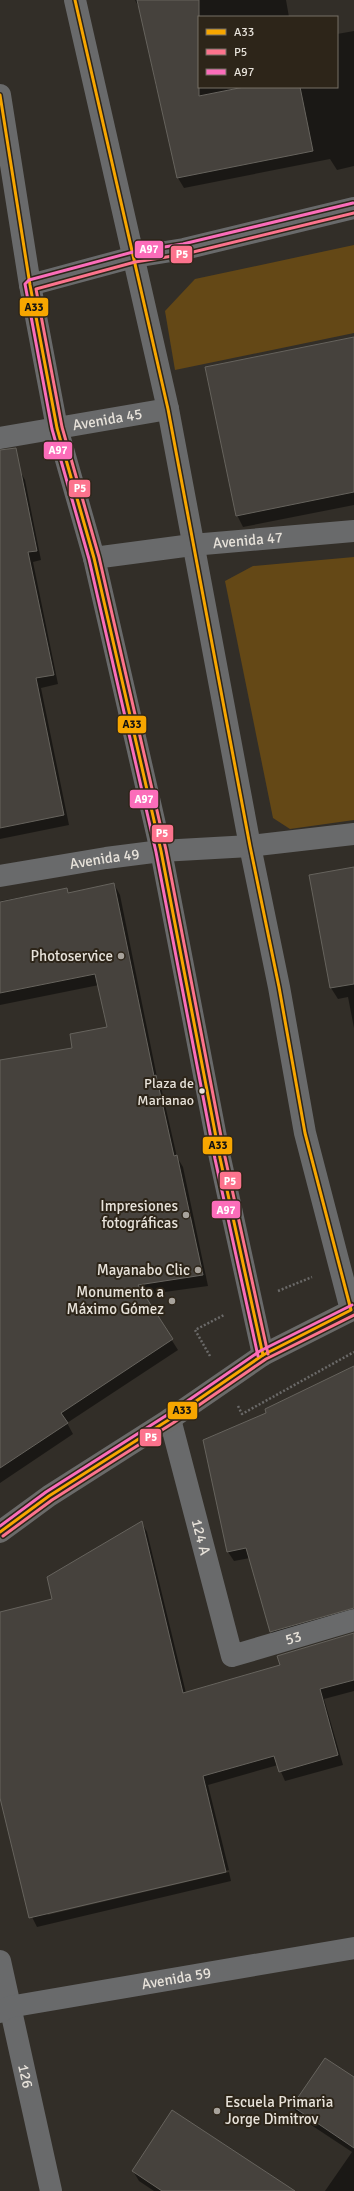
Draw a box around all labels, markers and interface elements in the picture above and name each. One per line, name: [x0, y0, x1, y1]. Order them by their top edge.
legend: [198, 16, 338, 88]
text: A33: [234, 25, 254, 40]
text: P5: [234, 45, 247, 60]
text: A97: [234, 65, 254, 80]
line badge: A97: [134, 240, 164, 259]
text: A97: [140, 243, 159, 256]
line badge: P5: [170, 245, 193, 264]
text: P5: [176, 248, 188, 261]
line badge: A33: [19, 297, 49, 317]
text: A33: [25, 301, 44, 314]
street label: Avenida 45: [71, 405, 144, 434]
line badge: A97: [43, 441, 73, 460]
text: A97: [49, 444, 68, 457]
line badge: P5: [68, 479, 91, 498]
text: P5: [74, 482, 86, 495]
street label: Avenida 47: [212, 528, 284, 552]
line badge: A33: [117, 715, 147, 734]
text: A33: [123, 718, 142, 731]
line badge: A97: [129, 789, 159, 809]
text: A97: [135, 793, 154, 806]
line badge: P5: [151, 824, 174, 843]
text: P5: [156, 827, 168, 840]
street label: Avenida 49: [68, 845, 141, 873]
place label: Photoservice: [31, 947, 113, 965]
marker: Photoservice: [116, 951, 126, 961]
place label: Plaza de Marianao: [137, 1075, 194, 1109]
marker: Plaza de Marianao: [197, 1086, 207, 1096]
line badge: A33: [202, 1136, 233, 1155]
text: A33: [209, 1139, 228, 1152]
line badge: P5: [219, 1171, 242, 1190]
text: P5: [224, 1175, 236, 1188]
place label: Impresiones fotográficas: [100, 1197, 178, 1232]
line badge: A97: [211, 1200, 241, 1219]
text: A97: [217, 1204, 236, 1217]
marker: Impresiones fotográficas: [181, 1210, 191, 1220]
place label: Mayanabo Clic: [97, 1261, 190, 1279]
marker: Mayanabo Clic: [193, 1265, 203, 1275]
place label: Monumento a Máximo Gómez: [67, 1283, 164, 1318]
marker: Monumento a Máximo Gómez: [167, 1296, 177, 1306]
line badge: A33: [167, 1401, 198, 1420]
text: A33: [173, 1404, 192, 1417]
line badge: P5: [139, 1428, 162, 1447]
text: P5: [145, 1431, 157, 1444]
street label: 124 A: [188, 1517, 214, 1557]
street label: 53: [283, 1627, 304, 1649]
street label: Avenida 59: [140, 1964, 213, 1993]
street label: 126: [14, 2062, 37, 2090]
place label: Escuela Primaria Jorge Dimitrov: [225, 2093, 333, 2128]
marker: Escuela Primaria Jorge Dimitrov: [212, 2106, 222, 2116]

